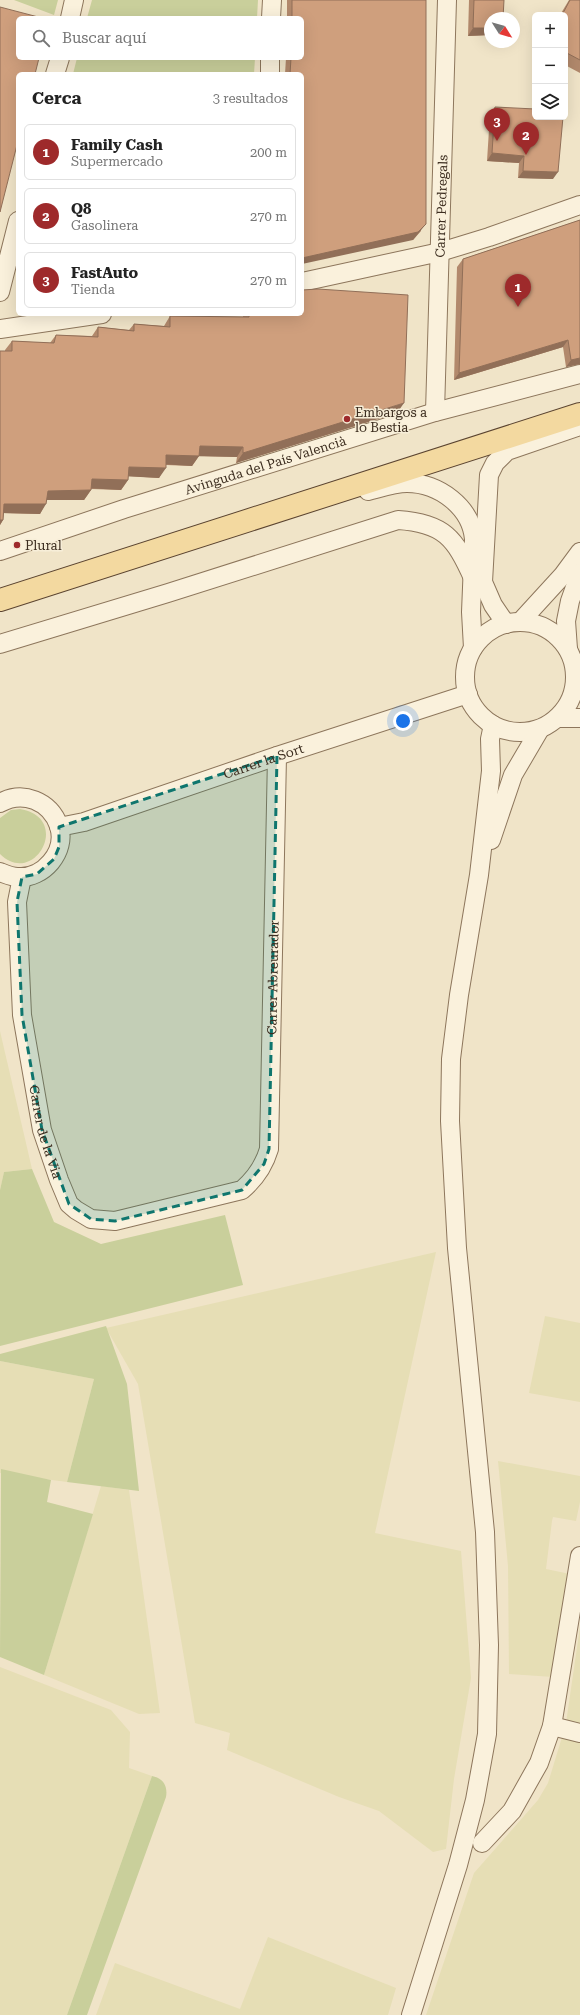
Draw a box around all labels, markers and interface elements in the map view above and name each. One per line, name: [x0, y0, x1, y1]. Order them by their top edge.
north arrow: [484, 12, 520, 48]
map controls: [532, 12, 568, 120]
button: +: [532, 12, 568, 48]
search box: [16, 16, 304, 60]
icon: search: [30, 27, 52, 49]
text: Buscar aquí: [62, 29, 146, 47]
button: −: [532, 48, 568, 84]
button: layers: [532, 84, 568, 120]
text: Cerca: [32, 88, 82, 108]
text: 3 resultados: [213, 91, 288, 106]
pin: 3: [484, 108, 510, 141]
pin: 2: [513, 122, 539, 155]
text: Family Cash: [71, 136, 163, 154]
text: 1: [42, 145, 50, 160]
text: 200 m: [250, 145, 287, 160]
text: Supermercado: [71, 154, 163, 169]
street label: Carrer Pedregals: [432, 154, 450, 258]
text: Q8: [71, 200, 92, 218]
text: 2: [42, 209, 50, 224]
text: 270 m: [250, 209, 287, 224]
text: Gasolinera: [71, 218, 138, 233]
text: FastAuto: [71, 264, 138, 282]
text: 3: [42, 273, 50, 288]
text: 270 m: [250, 273, 287, 288]
pin: 1: [505, 274, 531, 307]
text: Tienda: [71, 282, 115, 297]
place label: Embargos a lo Bestia: [355, 405, 427, 435]
marker: Embargos a lo Bestia: [342, 414, 352, 424]
street label: Avinguda del País Valencià: [183, 433, 348, 497]
place label: Plural: [25, 538, 62, 553]
marker: Plural: [12, 540, 22, 550]
your location: [393, 711, 413, 731]
street label: Carrer la Sort: [221, 740, 306, 781]
street label: Carrer Abreurador: [264, 919, 281, 1035]
street label: Carrer de la Via: [27, 1084, 65, 1180]

